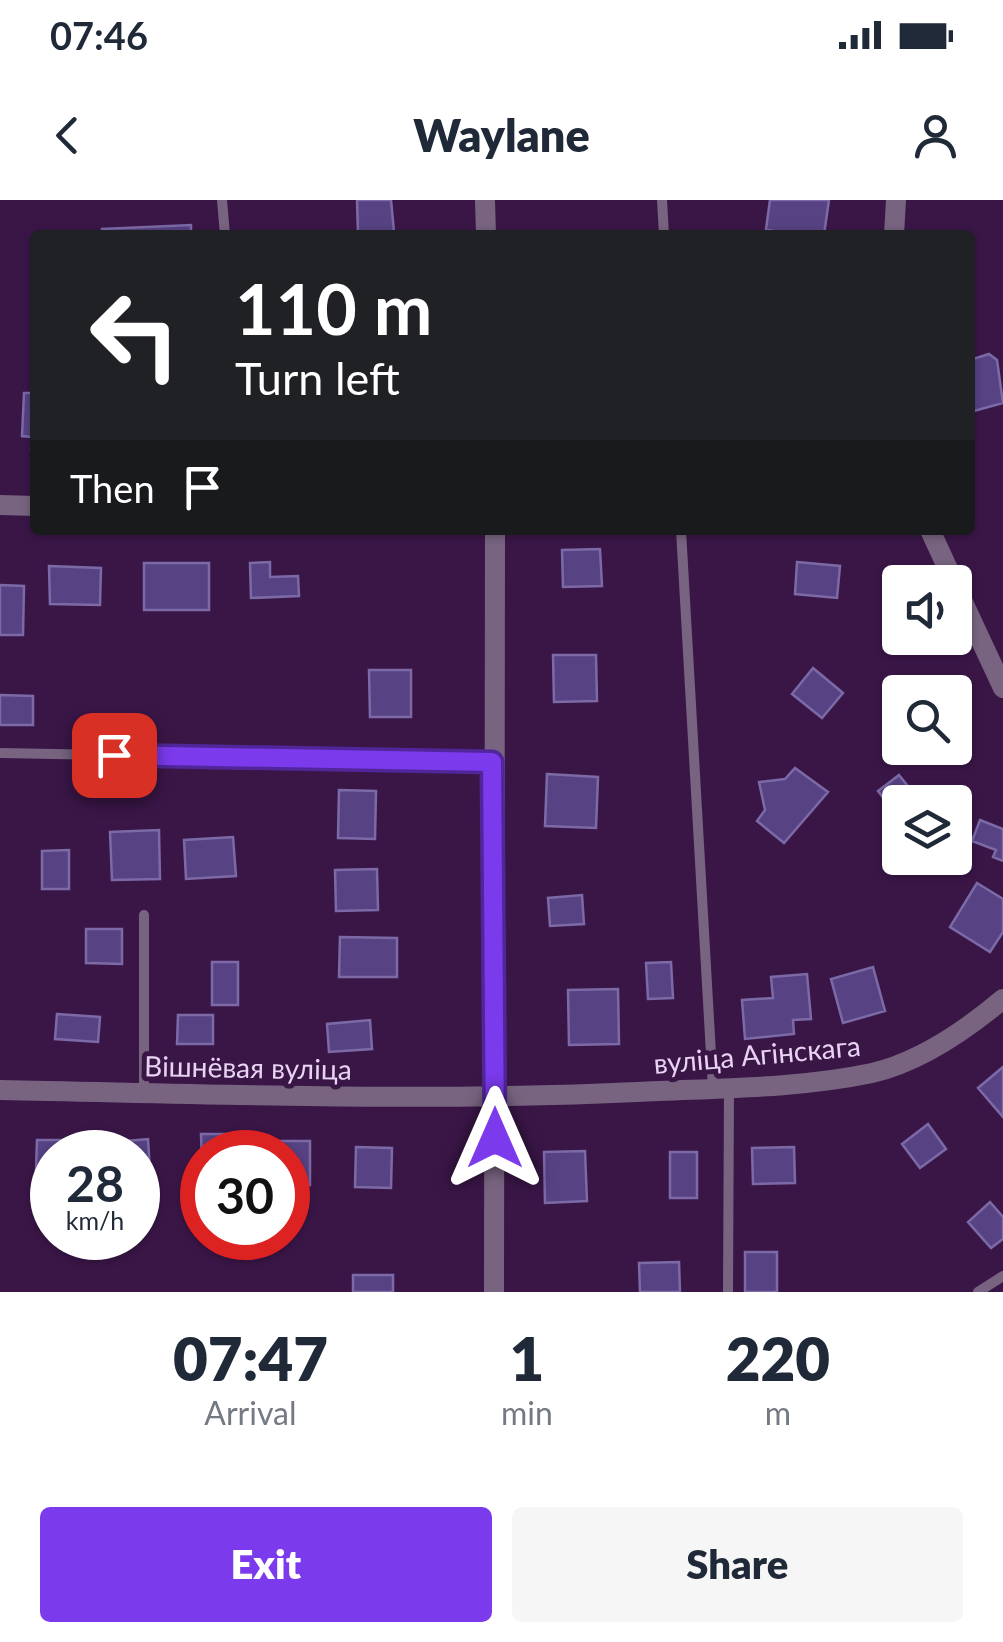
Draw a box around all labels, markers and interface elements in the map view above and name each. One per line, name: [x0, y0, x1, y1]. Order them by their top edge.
text: 07:46: [50, 12, 148, 58]
icon: back: [40, 108, 95, 163]
text: Waylane: [413, 108, 590, 162]
icon: person: [908, 108, 963, 163]
text: 110 m: [235, 266, 432, 350]
icon: left: [70, 270, 200, 400]
text: Turn left: [235, 351, 400, 405]
icon: arrive: [175, 460, 230, 515]
text: Then: [70, 465, 155, 511]
map controls: [882, 565, 972, 875]
button: sound: [882, 565, 972, 655]
button: search: [882, 675, 972, 765]
pin: [72, 713, 157, 798]
icon: arrive: [87, 728, 142, 783]
button: layers: [882, 785, 972, 875]
street label: вуліца Агінскага: [652, 1028, 862, 1080]
street label: Вішнёвая вуліца: [144, 1048, 352, 1086]
position arrow: [443, 1086, 547, 1190]
speed limit sign: 30: [180, 1130, 310, 1260]
text: 28: [66, 1153, 124, 1213]
text: km/h: [66, 1205, 124, 1235]
text: 07:47: [173, 1322, 328, 1394]
text: 1: [509, 1322, 544, 1394]
text: 220: [726, 1322, 830, 1394]
text: Arrival: [204, 1393, 297, 1432]
text: min: [501, 1393, 553, 1432]
text: m: [765, 1393, 791, 1432]
button: Exit: [40, 1507, 492, 1622]
button: Share: [512, 1507, 963, 1622]

